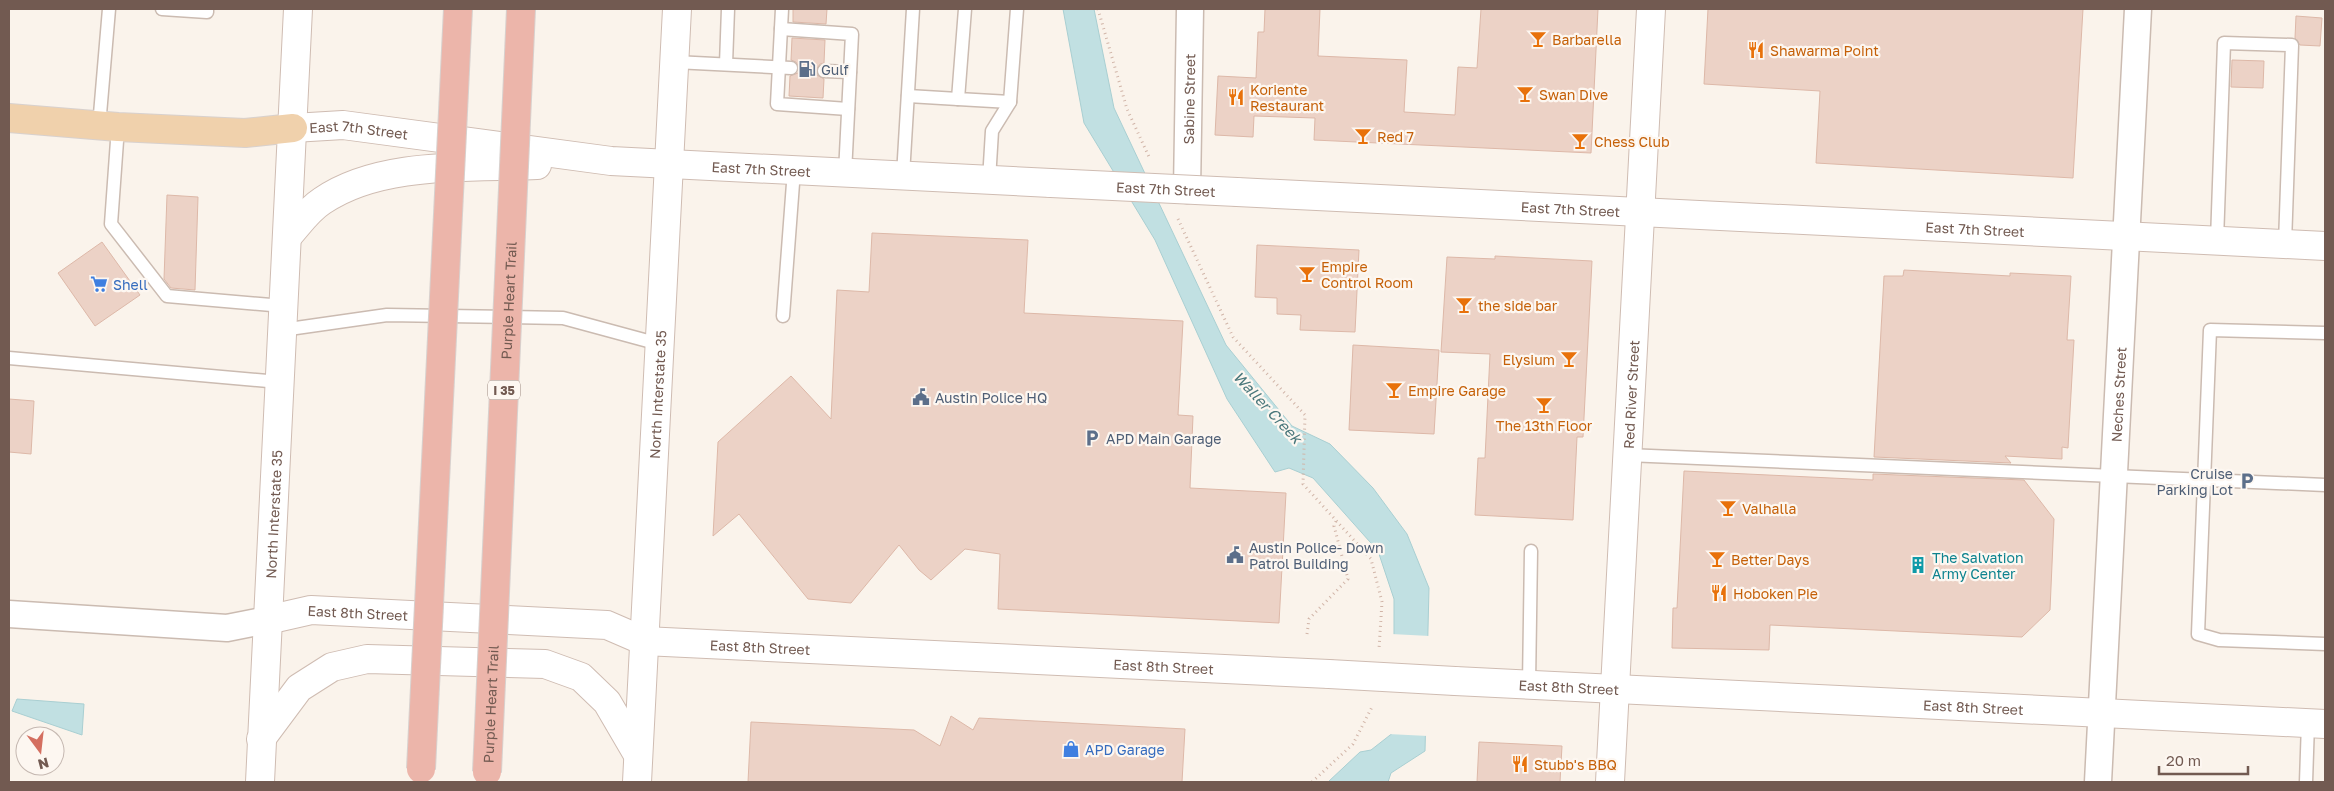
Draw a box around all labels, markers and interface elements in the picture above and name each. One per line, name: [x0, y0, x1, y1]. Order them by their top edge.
bar icon: Barbarella: [1528, 29, 1548, 49]
place label: Barbarella: [1552, 31, 1622, 48]
restaurant icon: Shawarma Point: [1746, 40, 1766, 60]
place label: Shawarma Point: [1770, 42, 1879, 59]
street label: Sabine Street: [1179, 53, 1198, 145]
fuel station icon: Gulf: [797, 59, 817, 79]
place label: Gulf: [821, 61, 849, 78]
place label: Koriente Restaurant: [1250, 81, 1324, 114]
bar icon: Swan Dive: [1515, 84, 1535, 104]
place label: Swan Dive: [1539, 86, 1608, 103]
restaurant icon: Koriente Restaurant: [1226, 87, 1246, 107]
street label: East 7th Street: [309, 116, 409, 142]
bar icon: Red 7: [1353, 126, 1373, 146]
place label: Red 7: [1377, 128, 1414, 145]
bar icon: Chess Club: [1570, 131, 1590, 151]
place label: Chess Club: [1594, 133, 1670, 150]
street label: East 7th Street: [711, 158, 811, 179]
street label: East 7th Street: [1116, 178, 1216, 199]
street label: East 7th Street: [1520, 198, 1621, 220]
street label: East 7th Street: [1925, 218, 2025, 240]
street label: Purple Heart Trail: [497, 241, 519, 360]
place label: Empire Control Room: [1321, 258, 1413, 291]
bar icon: Empire Control Room: [1297, 264, 1317, 284]
supermarket icon: Shell: [89, 274, 109, 294]
place label: Shell: [113, 276, 148, 293]
bar icon: the side bar: [1454, 295, 1474, 315]
place label: the side bar: [1478, 297, 1558, 314]
street label: North Interstate 35: [645, 330, 669, 459]
street label: Red River Street: [1619, 340, 1642, 449]
street label: Neches Street: [2107, 346, 2129, 443]
bar icon: Elysium: [1559, 349, 1579, 369]
place label: Elysium: [1502, 351, 1555, 368]
water label: Waller Creek: [1230, 367, 1307, 448]
road number: I 35: [488, 380, 520, 400]
bar icon: Empire Garage: [1384, 380, 1404, 400]
place label: Empire Garage: [1408, 382, 1506, 399]
public building icon: Austin Police HQ: [911, 387, 931, 407]
place label: Austin Police HQ: [935, 389, 1047, 406]
bar icon: The 13th Floor: [1534, 395, 1554, 415]
place label: The 13th Floor: [1496, 417, 1593, 434]
parking icon: APD Main Garage: [1082, 428, 1102, 448]
place label: APD Main Garage: [1106, 430, 1221, 447]
street label: North Interstate 35: [262, 449, 285, 579]
place label: Cruise Parking Lot: [2156, 465, 2233, 498]
parking icon: Cruise Parking Lot: [2237, 471, 2257, 491]
bar icon: Valhalla: [1718, 498, 1738, 518]
place label: Valhalla: [1742, 500, 1796, 517]
place label: Austin Police- Down Patrol Building: [1249, 539, 1384, 572]
public building icon: Austin Police- Down Patrol Building: [1225, 545, 1245, 565]
bar icon: Better Days: [1707, 549, 1727, 569]
place label: The Salvation Army Center: [1932, 549, 2024, 582]
place label: Better Days: [1731, 551, 1809, 568]
building icon: The Salvation Army Center: [1908, 555, 1928, 575]
restaurant icon: Hoboken Pie: [1709, 583, 1729, 603]
place label: Hoboken Pie: [1733, 585, 1818, 602]
street label: East 8th Street: [307, 601, 408, 623]
street label: East 8th Street: [709, 636, 811, 658]
street label: Purple Heart Trail: [479, 645, 501, 763]
street label: East 8th Street: [1113, 655, 1214, 677]
street label: East 8th Street: [1518, 676, 1620, 698]
street label: East 8th Street: [1923, 696, 2024, 718]
north arrow: [15, 726, 65, 776]
shop icon: APD Garage: [1061, 739, 1081, 759]
place label: APD Garage: [1085, 741, 1165, 758]
scale bar: [2159, 744, 2248, 776]
text: 20 m: [2166, 751, 2201, 769]
text: N: [36, 754, 51, 774]
restaurant icon: Stubb's BBQ: [1510, 754, 1530, 774]
place label: Stubb's BBQ: [1534, 756, 1617, 773]

